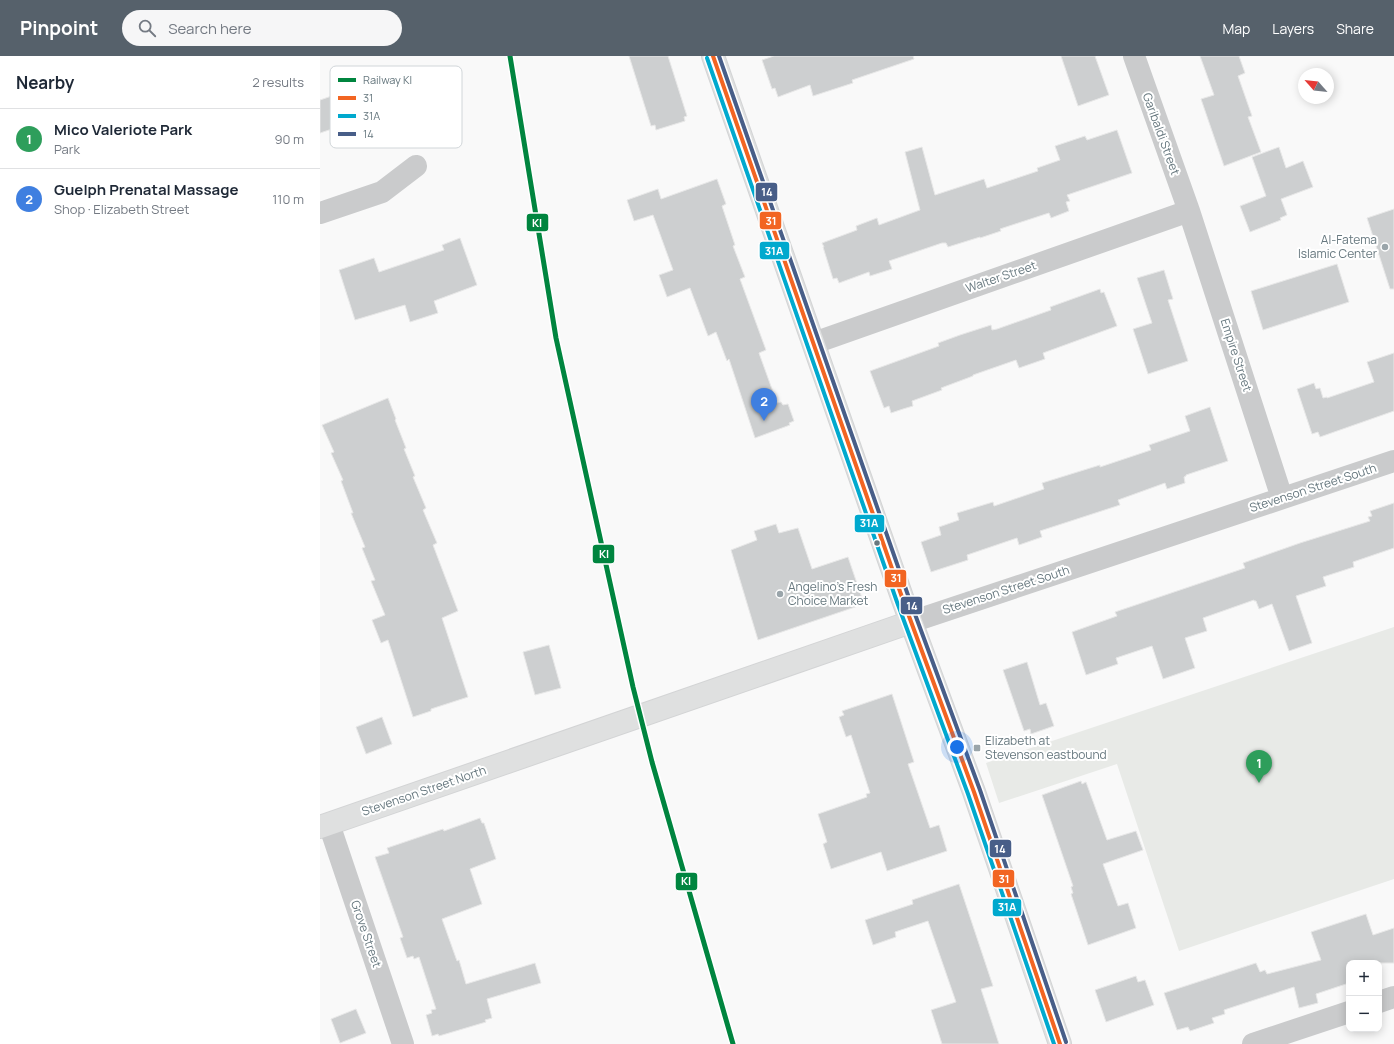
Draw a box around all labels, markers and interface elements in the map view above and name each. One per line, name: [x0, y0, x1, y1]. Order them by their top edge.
search box: [122, 10, 402, 46]
text: Pinpoint: [20, 15, 98, 41]
icon: search: [136, 17, 158, 39]
text: Search here: [168, 18, 252, 39]
text: Map: [1222, 19, 1250, 38]
text: Layers: [1272, 19, 1314, 38]
text: Share: [1336, 19, 1374, 38]
legend: [330, 66, 462, 148]
north arrow: [1298, 68, 1334, 104]
text: Nearby: [16, 71, 74, 94]
text: Railway KI: [363, 72, 412, 87]
text: 2 results: [252, 73, 304, 91]
text: 31: [363, 90, 373, 105]
street label: Garibaldi Street: [1139, 90, 1184, 178]
text: 31A: [363, 108, 380, 123]
text: Mico Valeriote Park: [54, 119, 192, 140]
text: 14: [363, 126, 374, 141]
text: 1: [26, 130, 32, 148]
text: 90 m: [274, 130, 304, 148]
text: Park: [54, 140, 80, 158]
text: Guelph Prenatal Massage: [54, 179, 238, 200]
line badge: 14: [755, 182, 778, 202]
text: 14: [761, 184, 773, 199]
text: 2: [25, 190, 33, 208]
text: 110 m: [272, 190, 304, 208]
text: Shop · Elizabeth Street: [54, 200, 189, 218]
line badge: 31: [759, 211, 782, 230]
line badge: KI: [526, 213, 549, 232]
text: 31: [765, 213, 777, 228]
text: KI: [532, 215, 542, 230]
place label: Al-Fatema Islamic Center: [1298, 231, 1378, 262]
line badge: 31A: [759, 241, 790, 260]
marker: Al-Fatema Islamic Center: [1380, 242, 1390, 252]
text: 31A: [765, 243, 784, 258]
street label: Walter Street: [963, 256, 1039, 297]
street label: Empire Street: [1217, 316, 1256, 394]
pin: 2: [751, 388, 777, 421]
street label: Stevenson Street South: [1247, 459, 1379, 516]
line badge: 31A: [854, 514, 885, 533]
text: 31A: [860, 515, 879, 530]
unlabelled marker: [872, 538, 882, 548]
line badge: KI: [592, 544, 615, 564]
text: KI: [599, 546, 609, 561]
street label: Stevenson Street South: [940, 561, 1072, 618]
line badge: 31: [884, 569, 907, 588]
text: 31: [890, 570, 902, 585]
place label: Angelino's Fresh Choice Market: [788, 578, 878, 609]
marker: Angelino's Fresh Choice Market: [775, 589, 785, 599]
line badge: 14: [900, 596, 923, 615]
text: 14: [906, 598, 918, 613]
place label: Elizabeth at Stevenson eastbound: [985, 732, 1107, 763]
your location: [947, 737, 967, 757]
marker: Elizabeth at Stevenson eastbound: [972, 743, 982, 753]
pin: 1: [1246, 750, 1272, 783]
street label: Stevenson Street North: [359, 761, 488, 820]
line badge: 14: [989, 839, 1012, 858]
text: 14: [994, 841, 1006, 856]
line badge: 31: [992, 869, 1015, 888]
text: 31: [998, 871, 1010, 886]
line badge: KI: [675, 872, 698, 891]
text: KI: [681, 873, 691, 888]
street label: Grove Street: [347, 898, 386, 970]
line badge: 31A: [992, 898, 1022, 917]
text: 31A: [998, 899, 1017, 914]
map controls: [1346, 960, 1382, 1032]
button: +: [1346, 960, 1382, 996]
button: −: [1346, 996, 1382, 1032]

